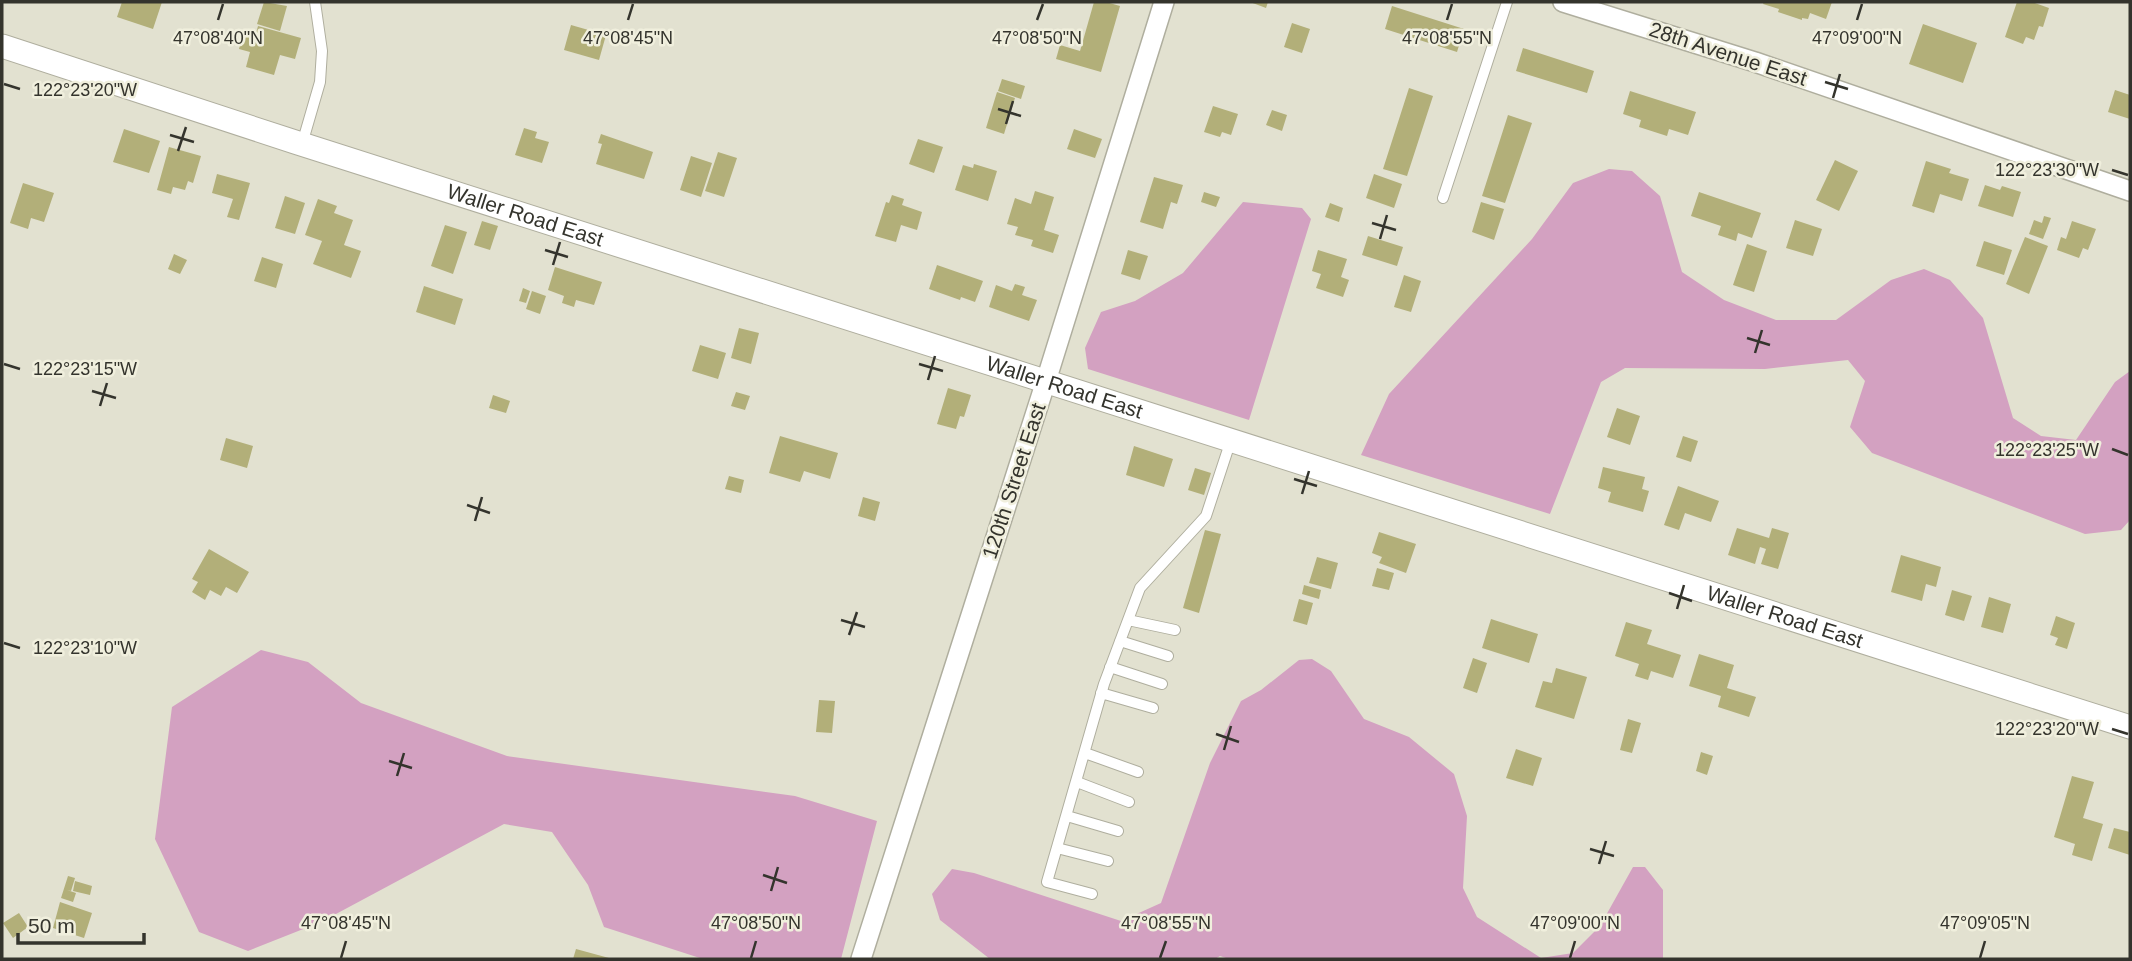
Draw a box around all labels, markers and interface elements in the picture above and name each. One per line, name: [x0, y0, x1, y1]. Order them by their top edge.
street label: 28th Avenue East: [1646, 17, 1810, 90]
text: 47°08'40"N: [173, 28, 263, 48]
text: 47°08'45"N: [583, 28, 673, 48]
text: 47°08'50"N: [992, 28, 1082, 48]
text: 47°08'55"N: [1402, 28, 1492, 48]
text: 47°09'00"N: [1812, 28, 1902, 48]
text: 122°23'20"W: [33, 80, 137, 100]
text: 122°23'30"W: [1995, 160, 2099, 180]
street label: Waller Road East: [444, 179, 607, 251]
street label: Waller Road East: [984, 351, 1146, 423]
text: 122°23'15"W: [33, 359, 137, 379]
street label: 120th Street East: [978, 400, 1050, 562]
text: 122°23'25"W: [1995, 440, 2099, 460]
street label: Waller Road East: [1704, 581, 1866, 652]
text: 122°23'10"W: [33, 638, 137, 658]
text: 122°23'20"W: [1995, 719, 2099, 739]
scale bar: [18, 902, 144, 946]
text: 47°08'45"N: [301, 913, 391, 933]
text: 47°08'50"N: [711, 913, 801, 933]
text: 47°08'55"N: [1121, 913, 1211, 933]
text: 47°09'00"N: [1530, 913, 1620, 933]
text: 47°09'05"N: [1940, 913, 2030, 933]
text: 50 m: [28, 914, 75, 937]

